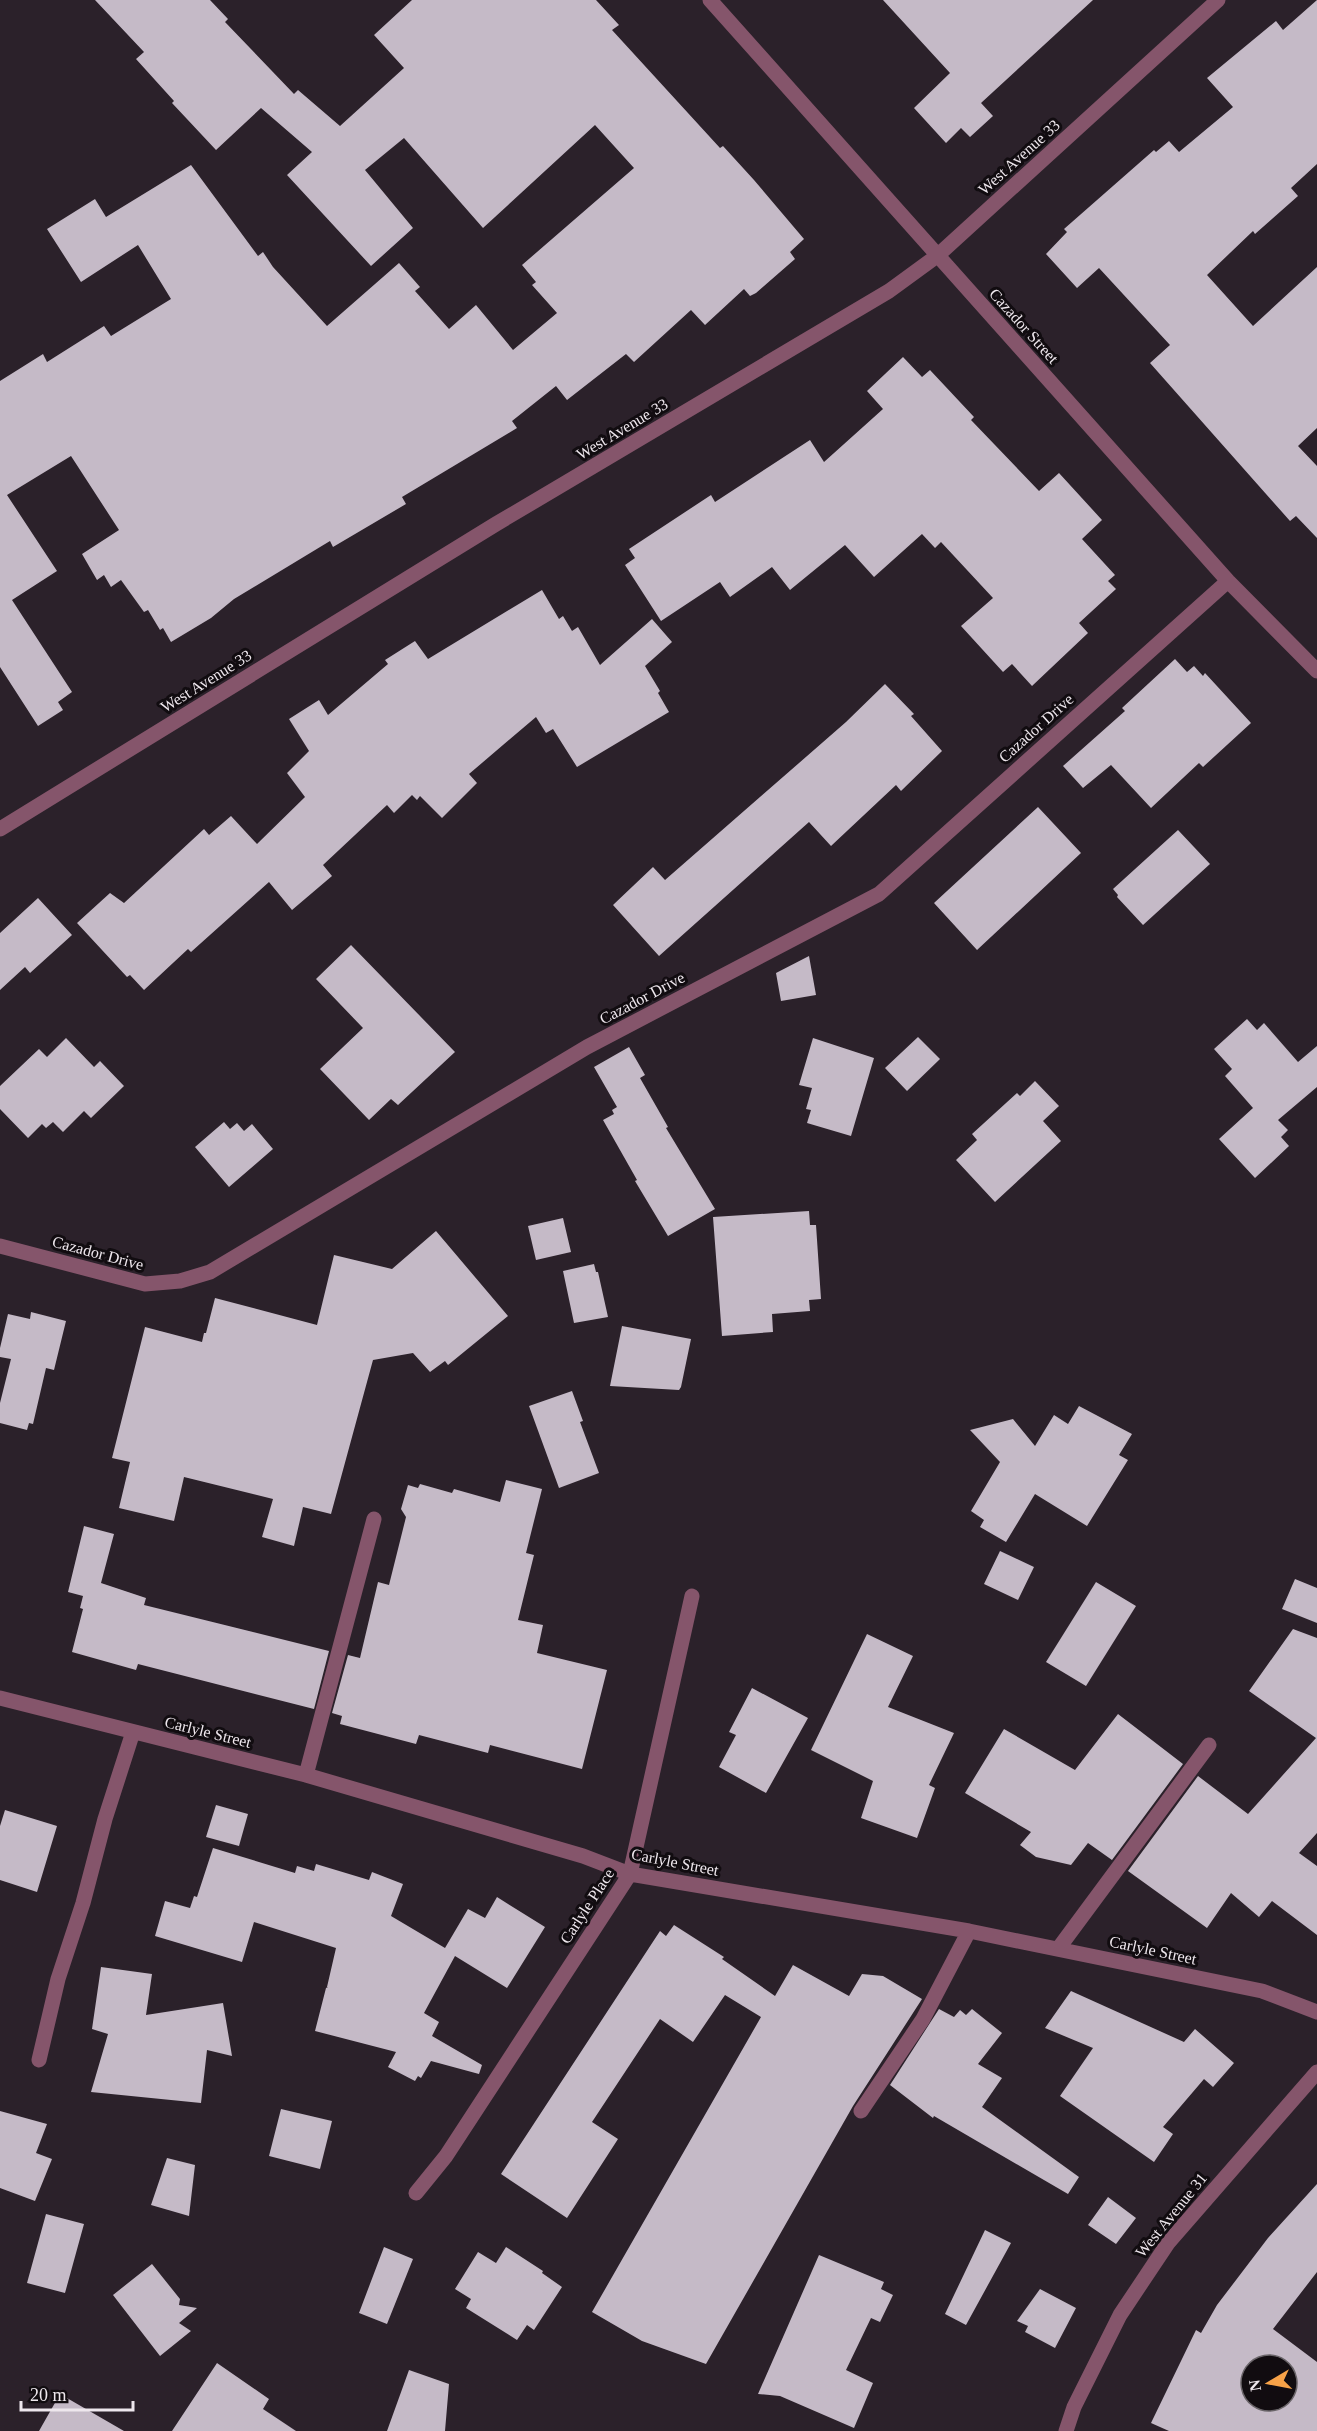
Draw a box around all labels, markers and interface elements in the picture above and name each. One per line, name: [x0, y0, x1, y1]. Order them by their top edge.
street label: West Avenue 33: [975, 116, 1063, 198]
street label: Cazador Street: [986, 285, 1062, 367]
street label: West Avenue 33: [573, 395, 671, 463]
street label: West Avenue 33: [158, 646, 254, 716]
street label: Cazador Drive: [995, 690, 1077, 766]
street label: Cazador Drive: [597, 968, 687, 1028]
street label: Cazador Drive: [51, 1233, 145, 1273]
street label: Carlyle Street: [163, 1713, 253, 1752]
street label: Carlyle Street: [630, 1845, 721, 1880]
street label: Carlyle Place: [557, 1865, 618, 1947]
street label: Carlyle Street: [1108, 1932, 1199, 1969]
street label: West Avenue 31: [1132, 2170, 1210, 2260]
north arrow: [1239, 2353, 1299, 2413]
scale bar: [21, 2374, 134, 2412]
text: N: [1245, 2378, 1264, 2393]
text: 20 m: [30, 2385, 67, 2405]

